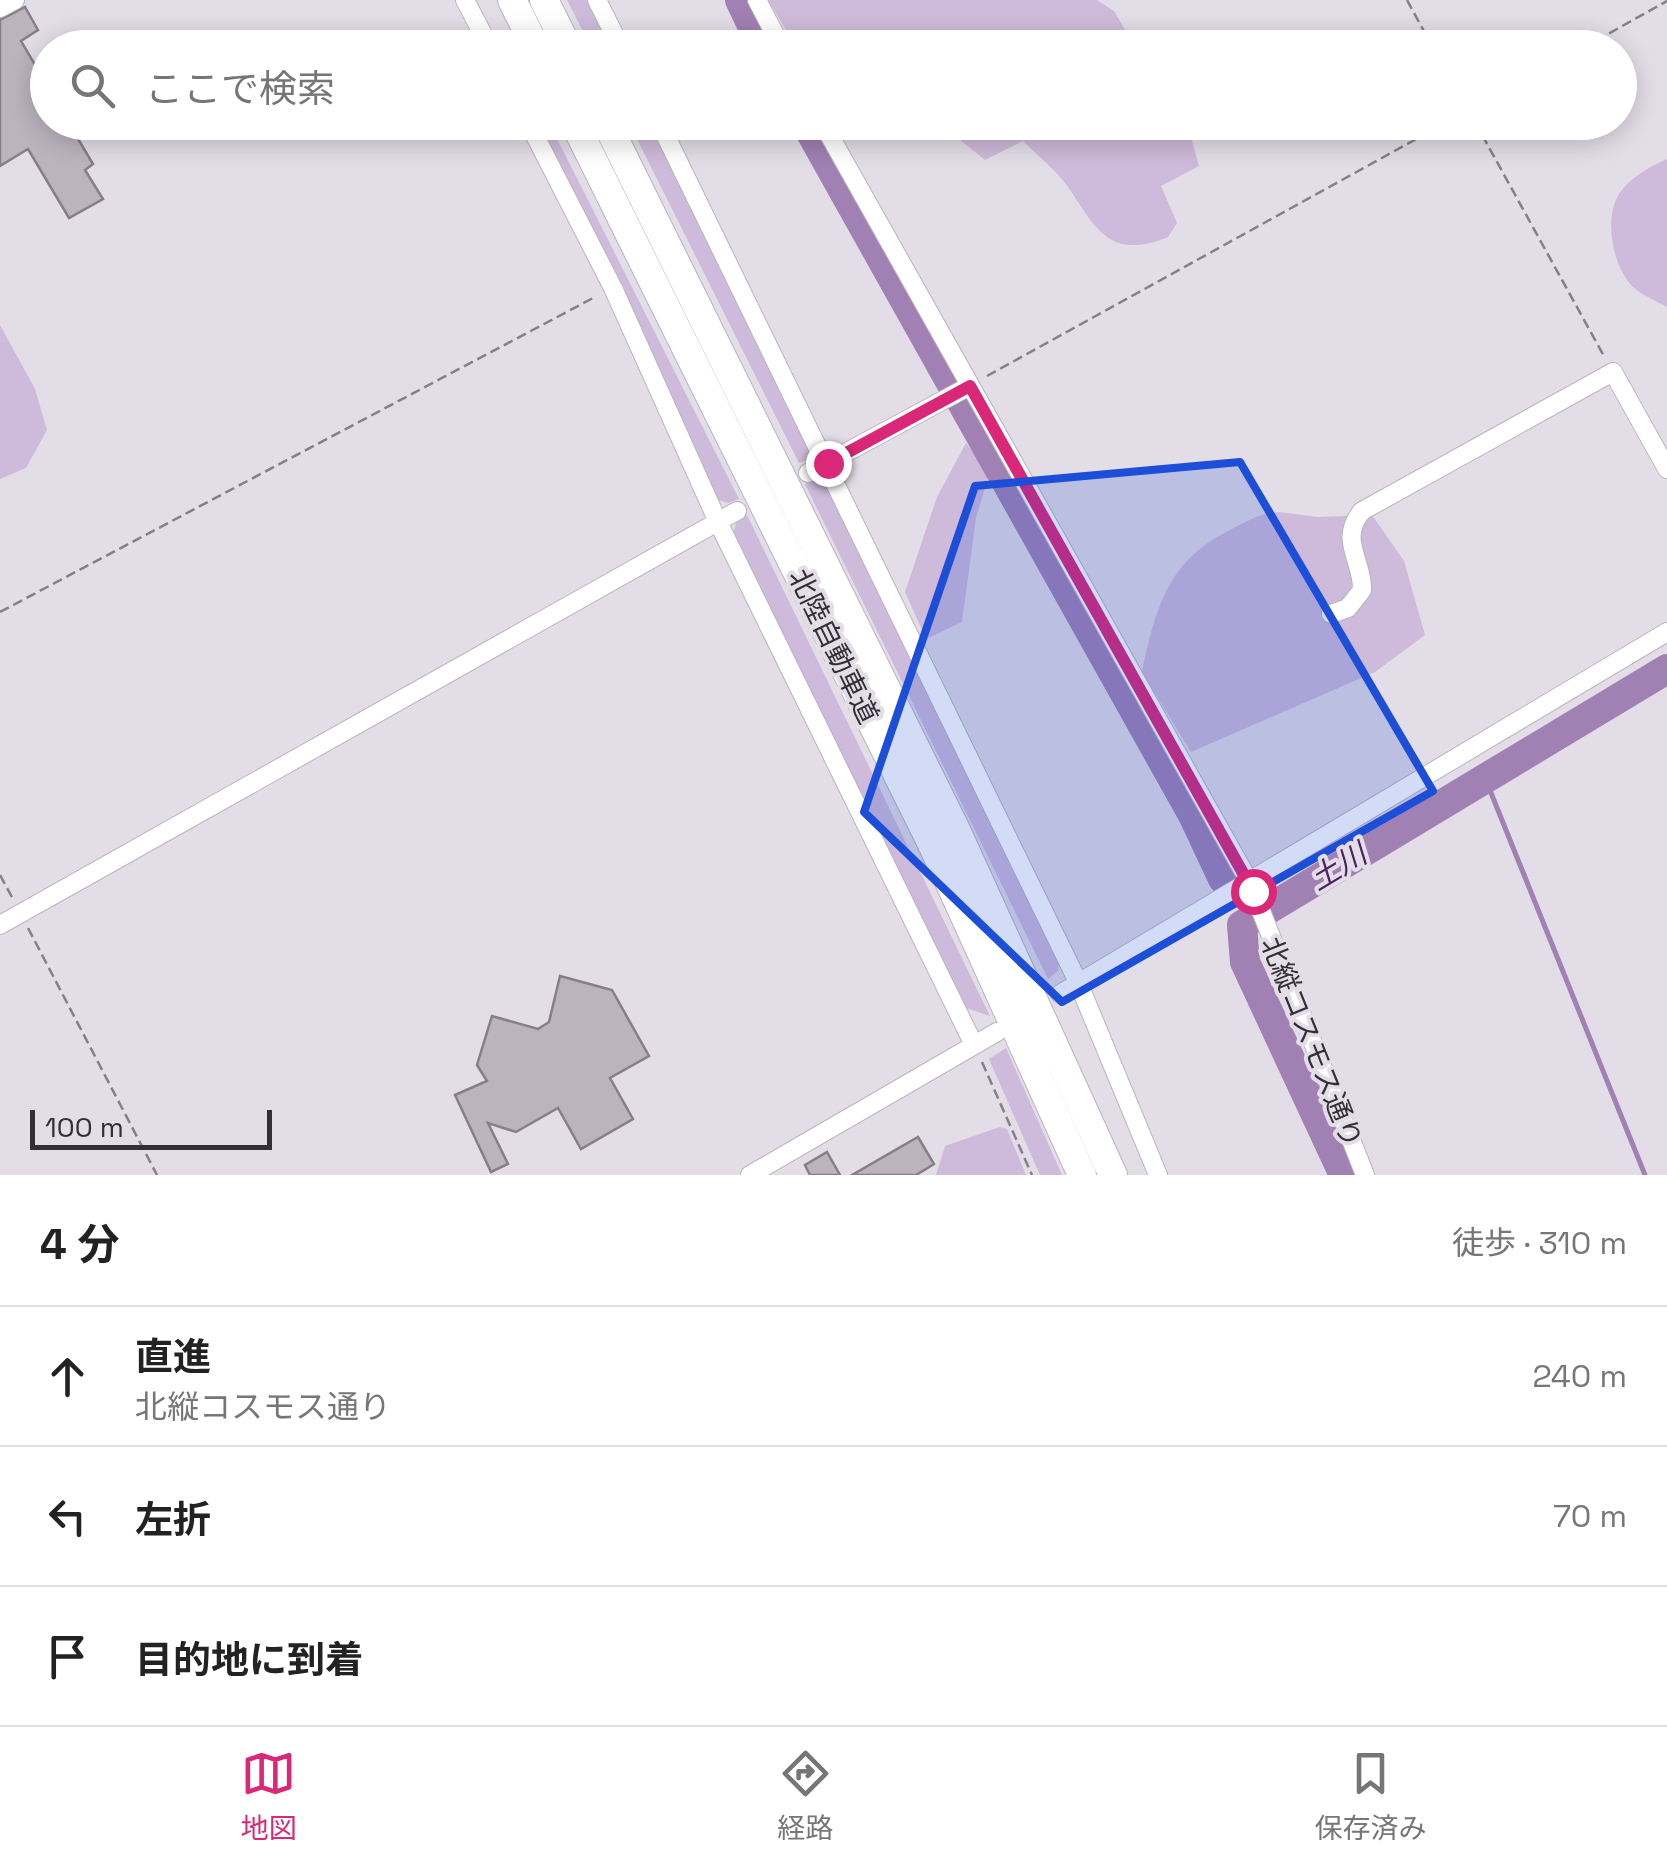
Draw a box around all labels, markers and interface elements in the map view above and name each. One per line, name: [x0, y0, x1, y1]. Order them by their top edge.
search box: [30, 30, 1637, 140]
icon: search: [65, 58, 120, 113]
text: ここで検索: [145, 65, 335, 113]
route end: [806, 441, 852, 487]
street label: 北陸自動車道: [781, 563, 887, 729]
water label: 土川: [1302, 833, 1376, 899]
route start: [1231, 869, 1277, 915]
street label: 北縦コスモス通り: [1253, 931, 1371, 1153]
scale bar: [30, 1105, 272, 1150]
text: 100 m: [45, 1109, 124, 1145]
text: 4 分: [40, 1218, 119, 1271]
text: 徒歩 · 310 m: [1452, 1223, 1627, 1263]
text: 直進: [135, 1333, 211, 1381]
icon: ahead: [40, 1349, 95, 1404]
text: 240 m: [1532, 1356, 1627, 1396]
text: 北縦コスモス通り: [135, 1387, 391, 1427]
icon: left: [40, 1489, 95, 1544]
text: 左折: [135, 1496, 211, 1544]
text: 70 m: [1553, 1496, 1627, 1536]
icon: arrive: [40, 1629, 95, 1684]
text: 目的地に到着: [135, 1636, 363, 1684]
tab: 地図: [240, 1746, 297, 1846]
tab: 経路: [777, 1746, 834, 1846]
tab: 保存済み: [1314, 1746, 1427, 1846]

